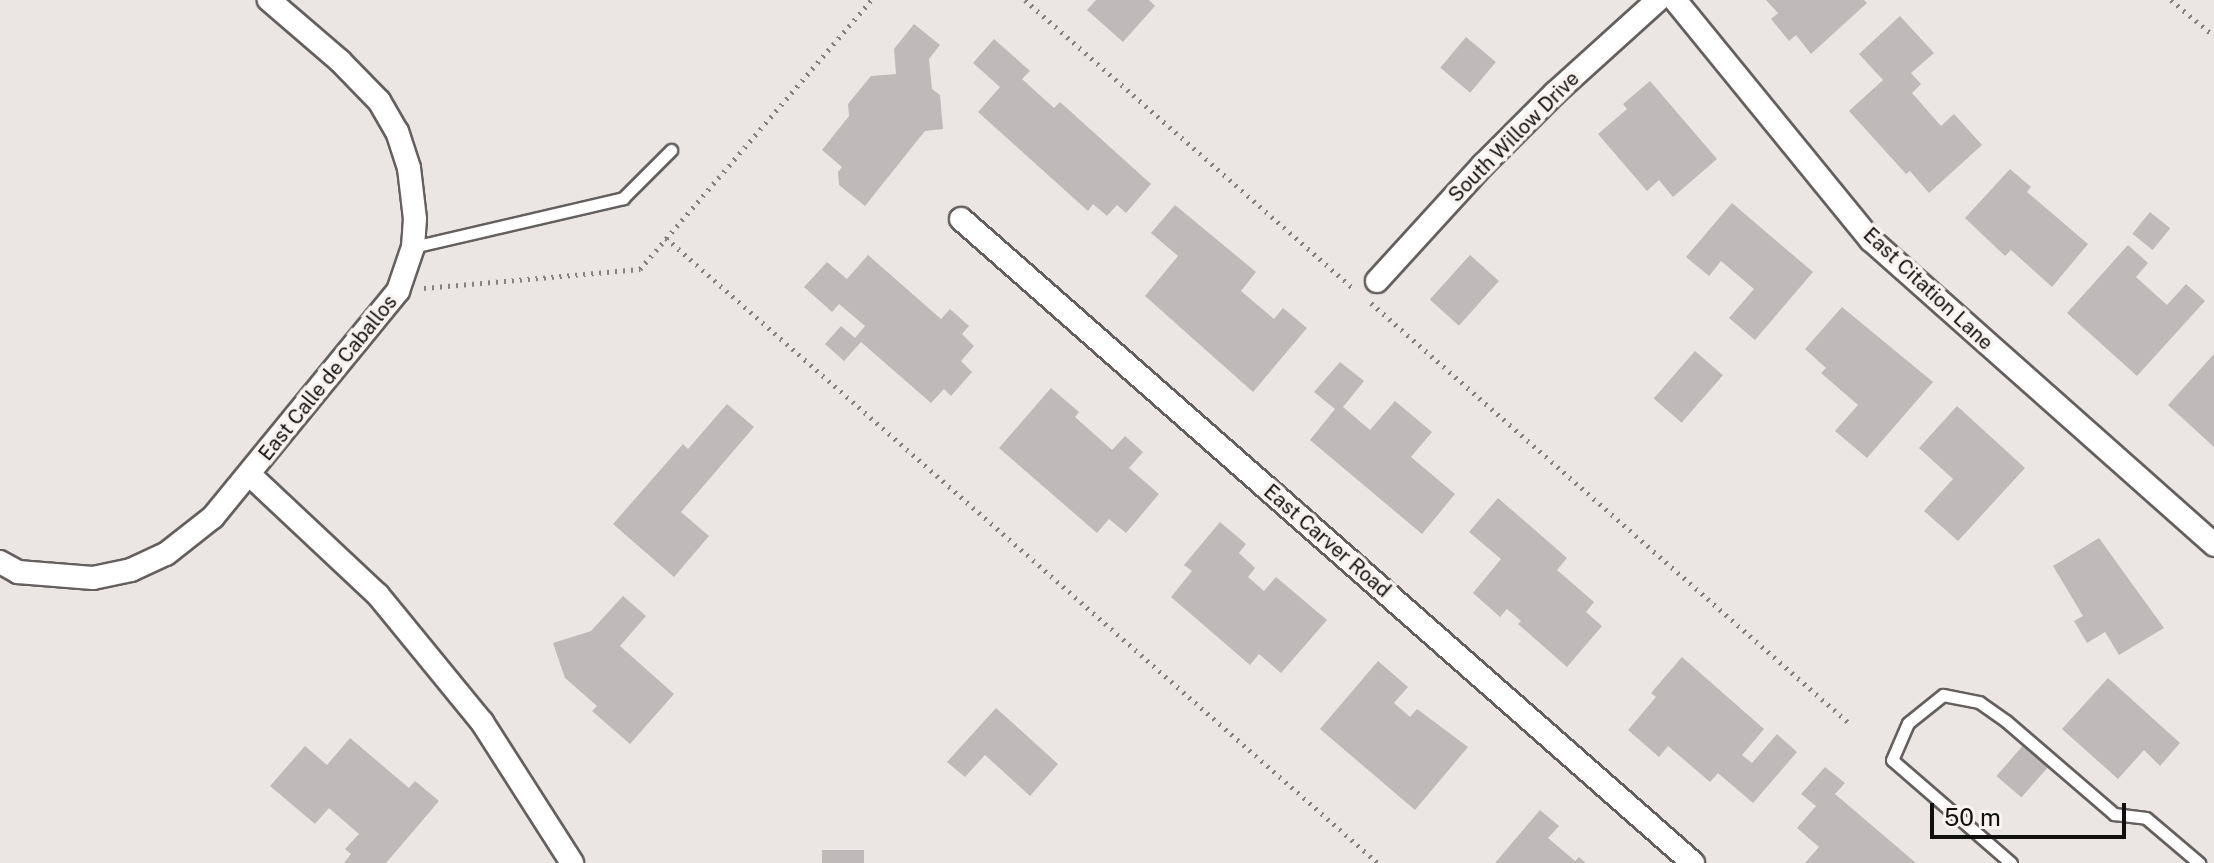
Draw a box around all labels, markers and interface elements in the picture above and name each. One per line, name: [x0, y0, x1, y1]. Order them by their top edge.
street label: South Willow Drive: [1443, 66, 1585, 208]
street label: East Citation Lane: [1858, 223, 1998, 355]
street label: East Calle de Caballos: [254, 290, 402, 466]
street label: East Carver Road: [1259, 480, 1395, 602]
scale bar: [1934, 787, 2130, 837]
text: 50 m: [1944, 803, 2001, 831]

